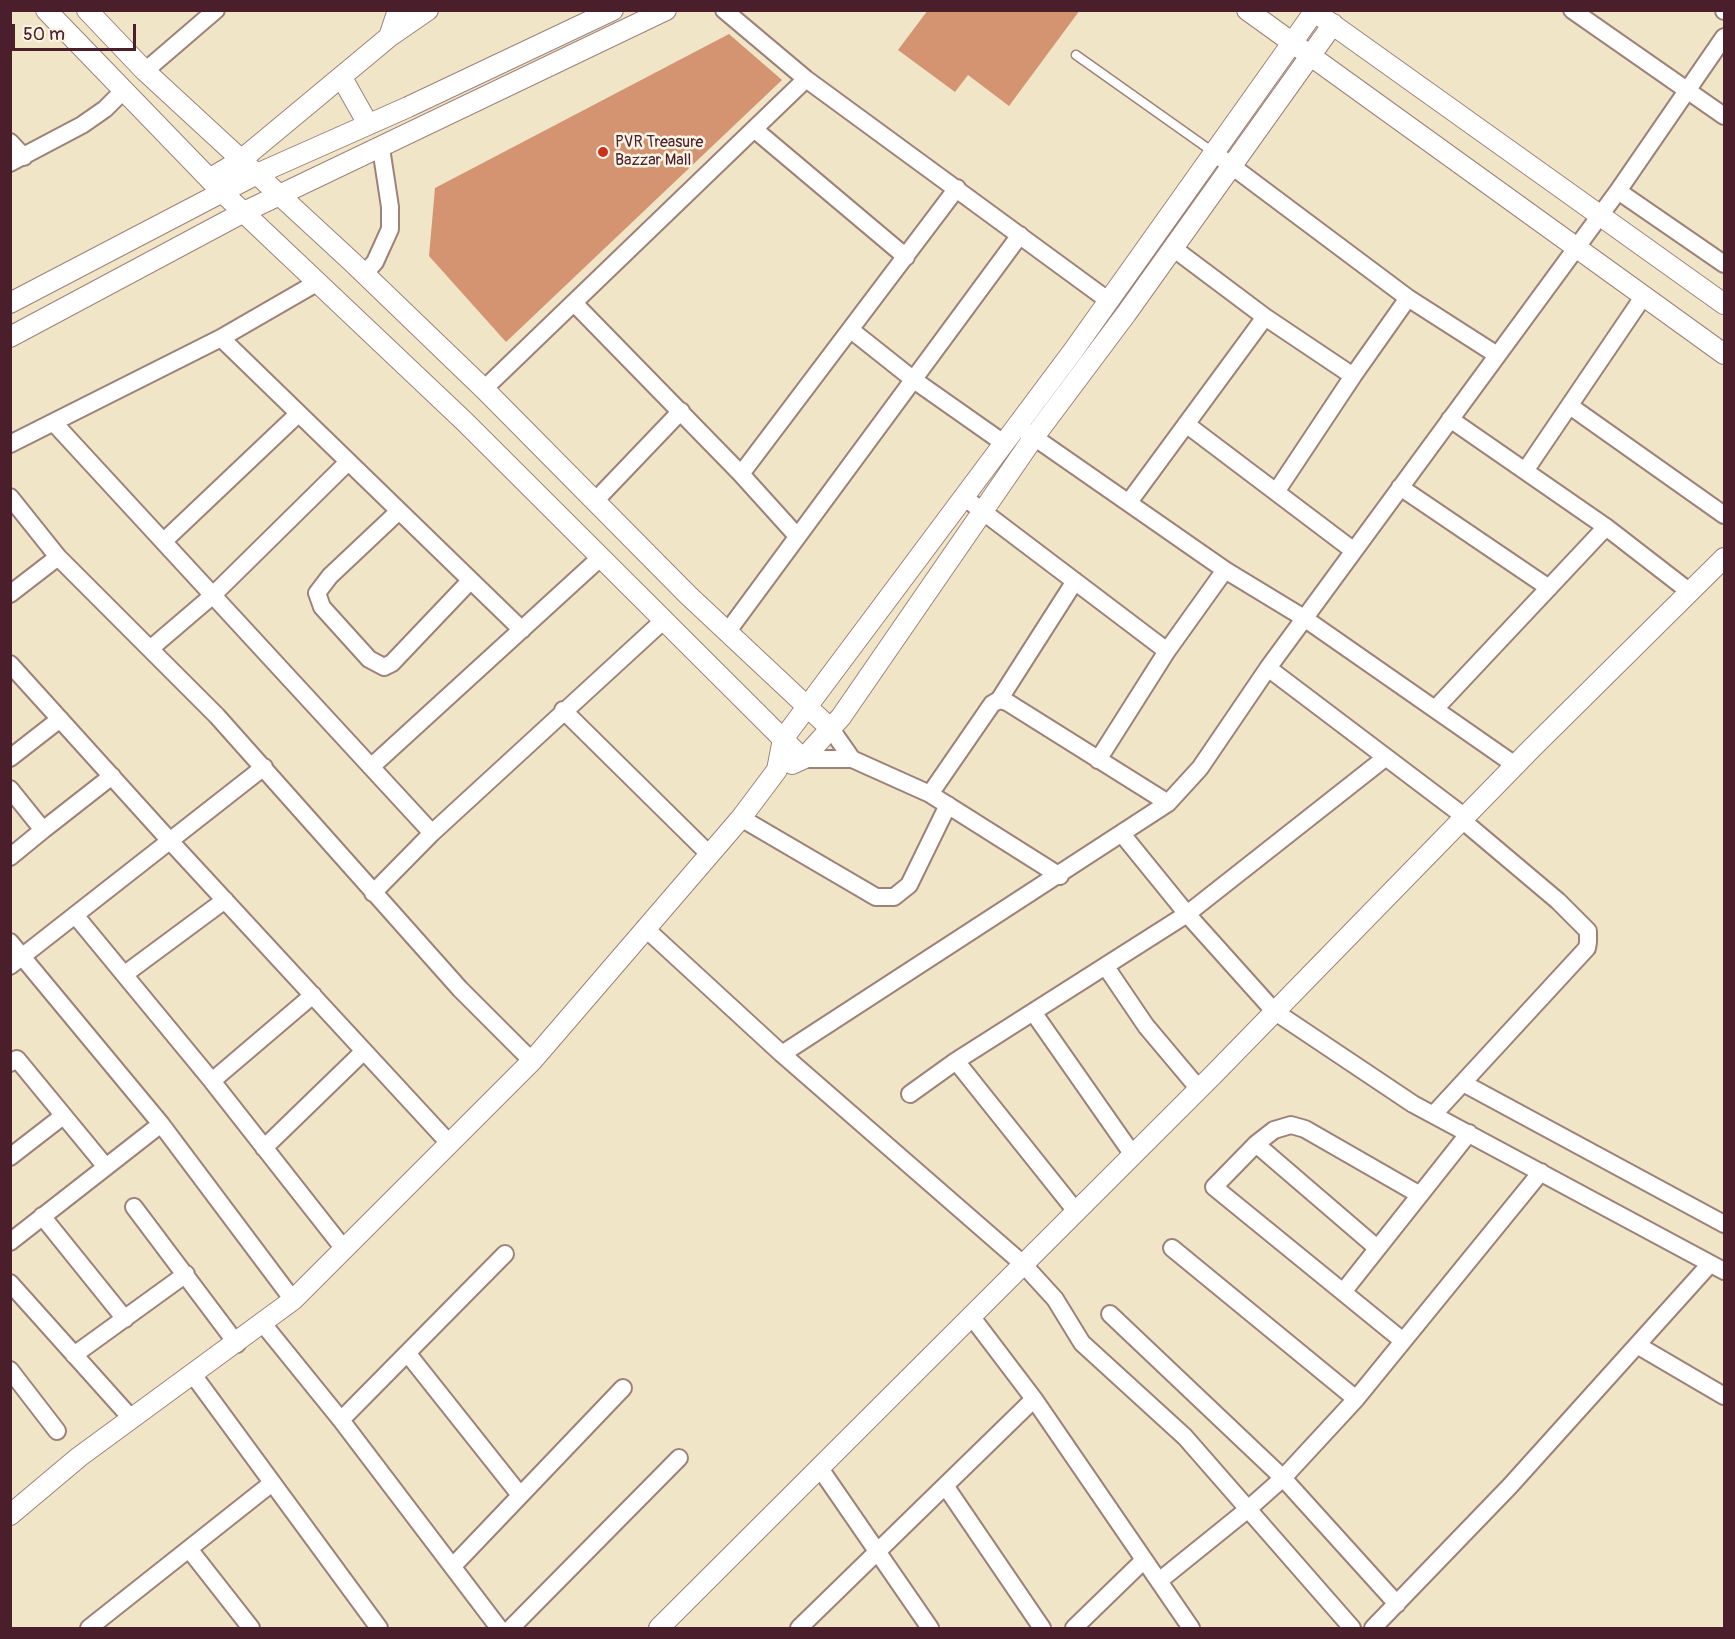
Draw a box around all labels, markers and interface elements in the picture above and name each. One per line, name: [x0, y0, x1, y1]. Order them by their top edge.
scale bar: [15, 12, 140, 50]
text: 50 m: [23, 23, 65, 46]
place label: PVR Treasure Bazzar Mall: [615, 133, 703, 171]
marker: PVR Treasure Bazzar Mall: [596, 145, 610, 159]

